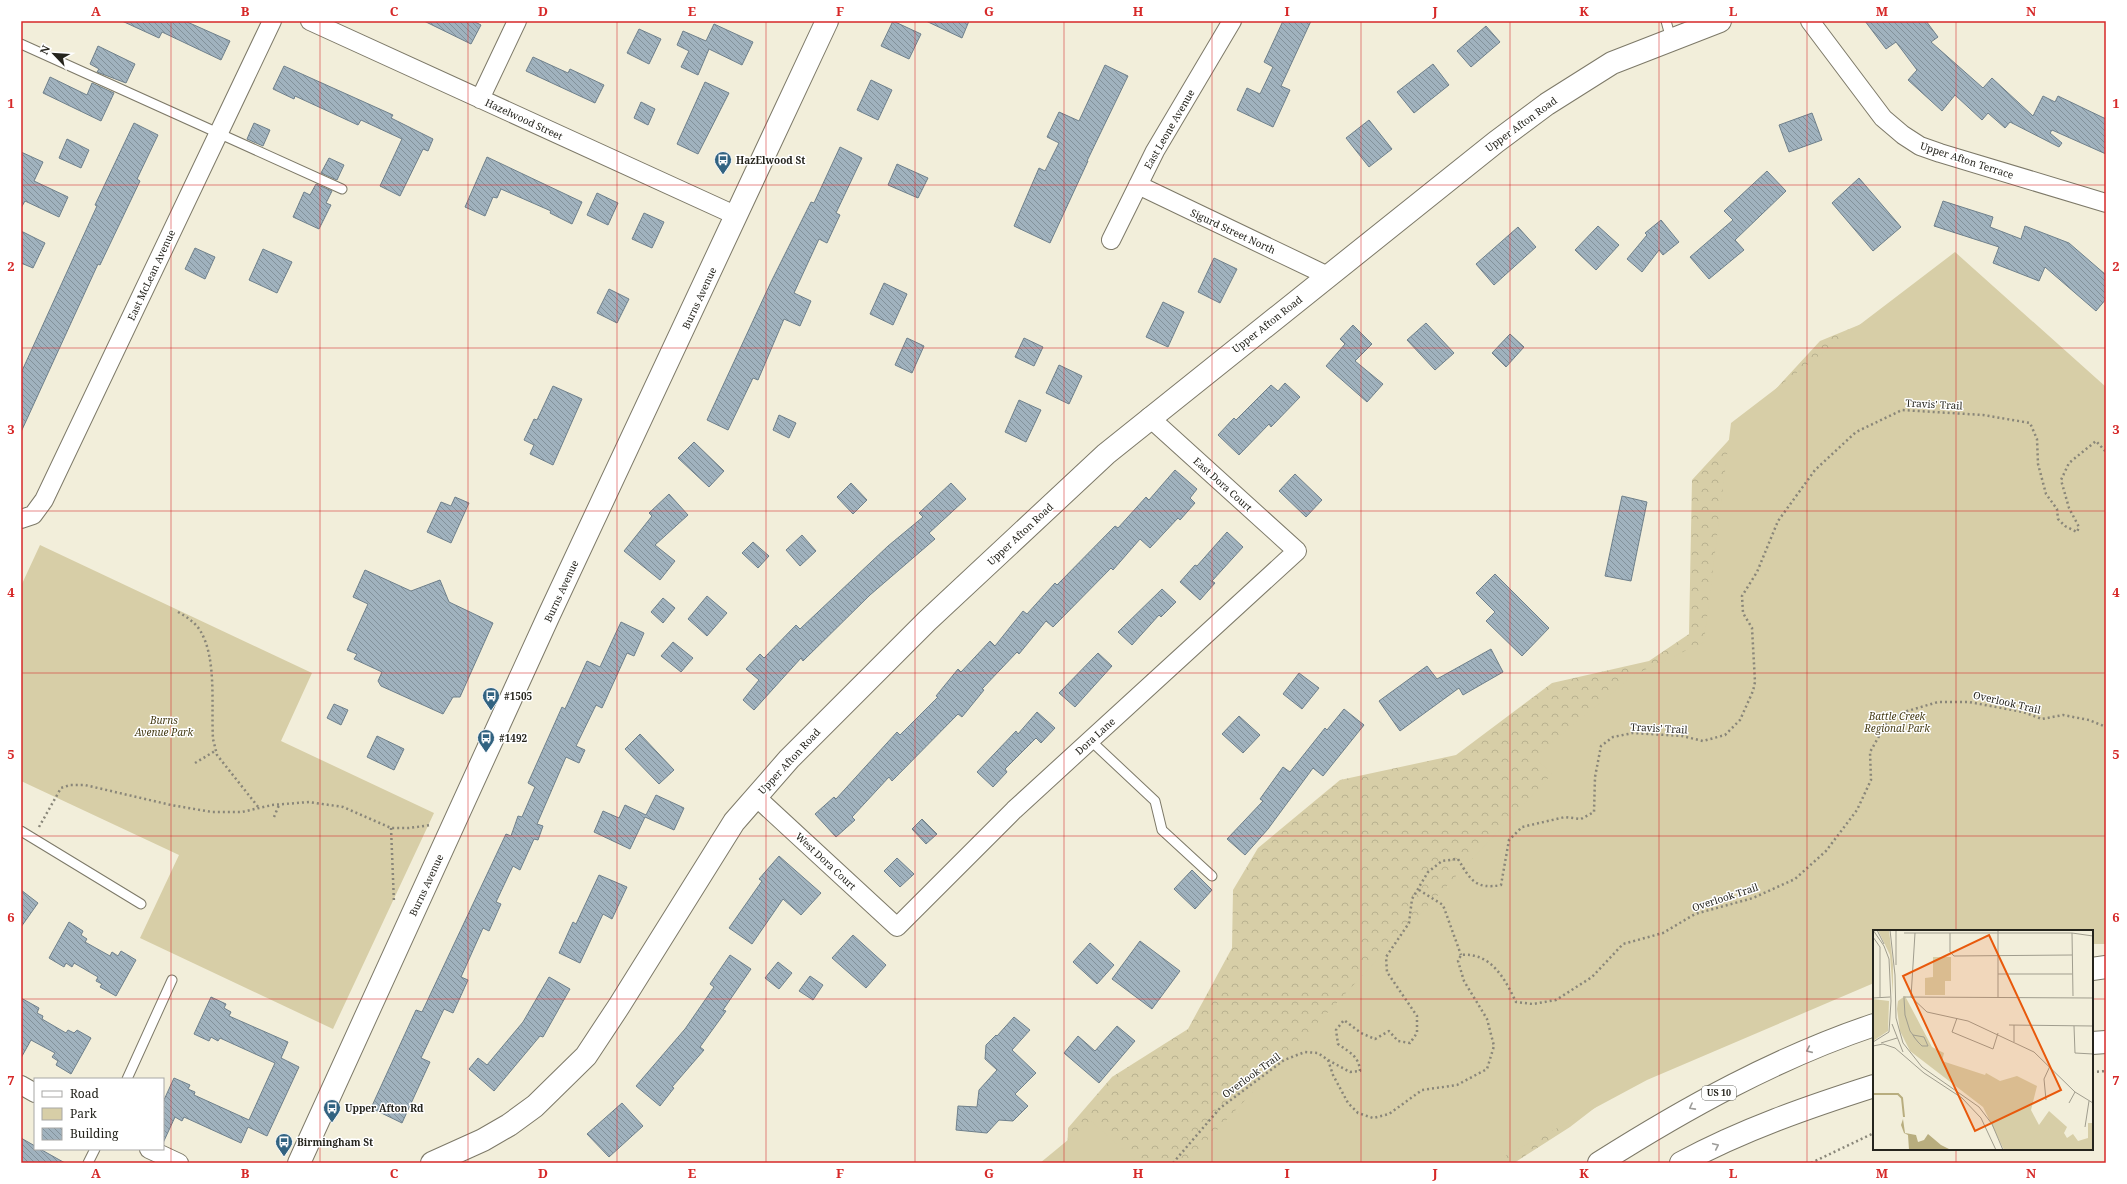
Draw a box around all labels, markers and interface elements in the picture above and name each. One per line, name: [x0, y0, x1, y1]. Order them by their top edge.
text: A: [91, 2, 101, 20]
text: B: [241, 2, 250, 20]
text: C: [390, 2, 399, 20]
text: D: [538, 2, 548, 20]
text: E: [688, 2, 697, 20]
text: F: [836, 2, 844, 20]
text: G: [984, 2, 994, 20]
text: H: [1133, 2, 1144, 20]
text: I: [1284, 2, 1290, 20]
text: J: [1431, 2, 1438, 20]
text: K: [1579, 2, 1589, 20]
text: L: [1729, 2, 1738, 20]
text: M: [1876, 2, 1889, 20]
text: N: [2026, 2, 2037, 20]
north arrow: [34, 34, 74, 74]
text: N: [36, 42, 53, 57]
street label: East Leone Avenue: [1140, 87, 1198, 171]
street label: Upper Afton Road: [1482, 93, 1560, 155]
text: 1: [7, 94, 15, 112]
text: 1: [2112, 94, 2120, 112]
street label: Hazelwood Street: [483, 95, 565, 143]
street label: Upper Afton Terrace: [1919, 138, 2015, 182]
bus stop icon: HazElwood St: [713, 150, 733, 175]
place label: HazElwood St: [736, 153, 805, 167]
street label: Sigurd Street North: [1188, 205, 1278, 257]
street label: East McLean Avenue: [124, 227, 178, 323]
text: 2: [7, 257, 15, 275]
text: 2: [2112, 257, 2120, 275]
street label: Burns Avenue: [679, 265, 719, 331]
street label: Upper Afton Road: [1229, 292, 1305, 356]
street label: Travis' Trail: [1905, 396, 1963, 412]
text: 3: [7, 420, 15, 438]
text: 3: [2112, 420, 2120, 438]
street label: East Dora Court: [1191, 454, 1256, 515]
street label: Upper Afton Road: [984, 500, 1056, 568]
street label: Burns Avenue: [541, 558, 581, 624]
text: 4: [7, 583, 15, 601]
text: 4: [2112, 583, 2120, 601]
bus stop icon: #1505: [481, 686, 501, 711]
street label: Overlook Trail: [1972, 687, 2042, 717]
place label: #1505: [504, 689, 533, 703]
park label: Battle Creek Regional Park: [1863, 709, 1930, 735]
park label: Burns Avenue Park: [134, 713, 194, 739]
street label: Dora Lane: [1072, 714, 1118, 758]
street label: Travis' Trail: [1630, 720, 1688, 736]
street label: Upper Afton Road: [755, 725, 823, 797]
bus stop icon: #1492: [476, 728, 496, 753]
place label: #1492: [499, 731, 528, 745]
text: 5: [7, 745, 15, 763]
text: 5: [2112, 745, 2120, 763]
street label: West Dora Court: [793, 829, 860, 893]
street label: Burns Avenue: [406, 852, 446, 918]
street label: Overlook Trail: [1690, 880, 1760, 914]
text: 6: [7, 908, 15, 926]
text: 6: [2112, 908, 2120, 926]
inset map: [1873, 930, 2093, 1150]
one-way arrow: [1806, 1045, 1813, 1053]
street label: Overlook Trail: [1219, 1049, 1283, 1101]
text: 7: [7, 1071, 15, 1089]
text: 7: [2112, 1071, 2120, 1089]
legend: [34, 1078, 164, 1150]
text: Road: [70, 1085, 100, 1102]
road number: US 10: [1702, 1086, 1736, 1100]
bus stop icon: Upper Afton Rd: [322, 1098, 342, 1123]
place label: Upper Afton Rd: [345, 1101, 424, 1115]
one-way arrow: [1689, 1102, 1696, 1109]
text: Park: [70, 1105, 98, 1122]
text: Building: [70, 1125, 119, 1142]
bus stop icon: Birmingham St: [274, 1132, 294, 1157]
place label: Birmingham St: [297, 1135, 373, 1149]
one-way arrow: [1712, 1143, 1719, 1151]
text: A: [91, 1164, 101, 1182]
text: B: [241, 1164, 250, 1182]
text: C: [390, 1164, 399, 1182]
text: D: [538, 1164, 548, 1182]
text: E: [688, 1164, 697, 1182]
text: F: [836, 1164, 844, 1182]
text: G: [984, 1164, 994, 1182]
text: H: [1133, 1164, 1144, 1182]
text: I: [1284, 1164, 1290, 1182]
text: J: [1431, 1164, 1438, 1182]
text: K: [1579, 1164, 1589, 1182]
text: L: [1729, 1164, 1738, 1182]
text: M: [1876, 1164, 1889, 1182]
text: N: [2026, 1164, 2037, 1182]

